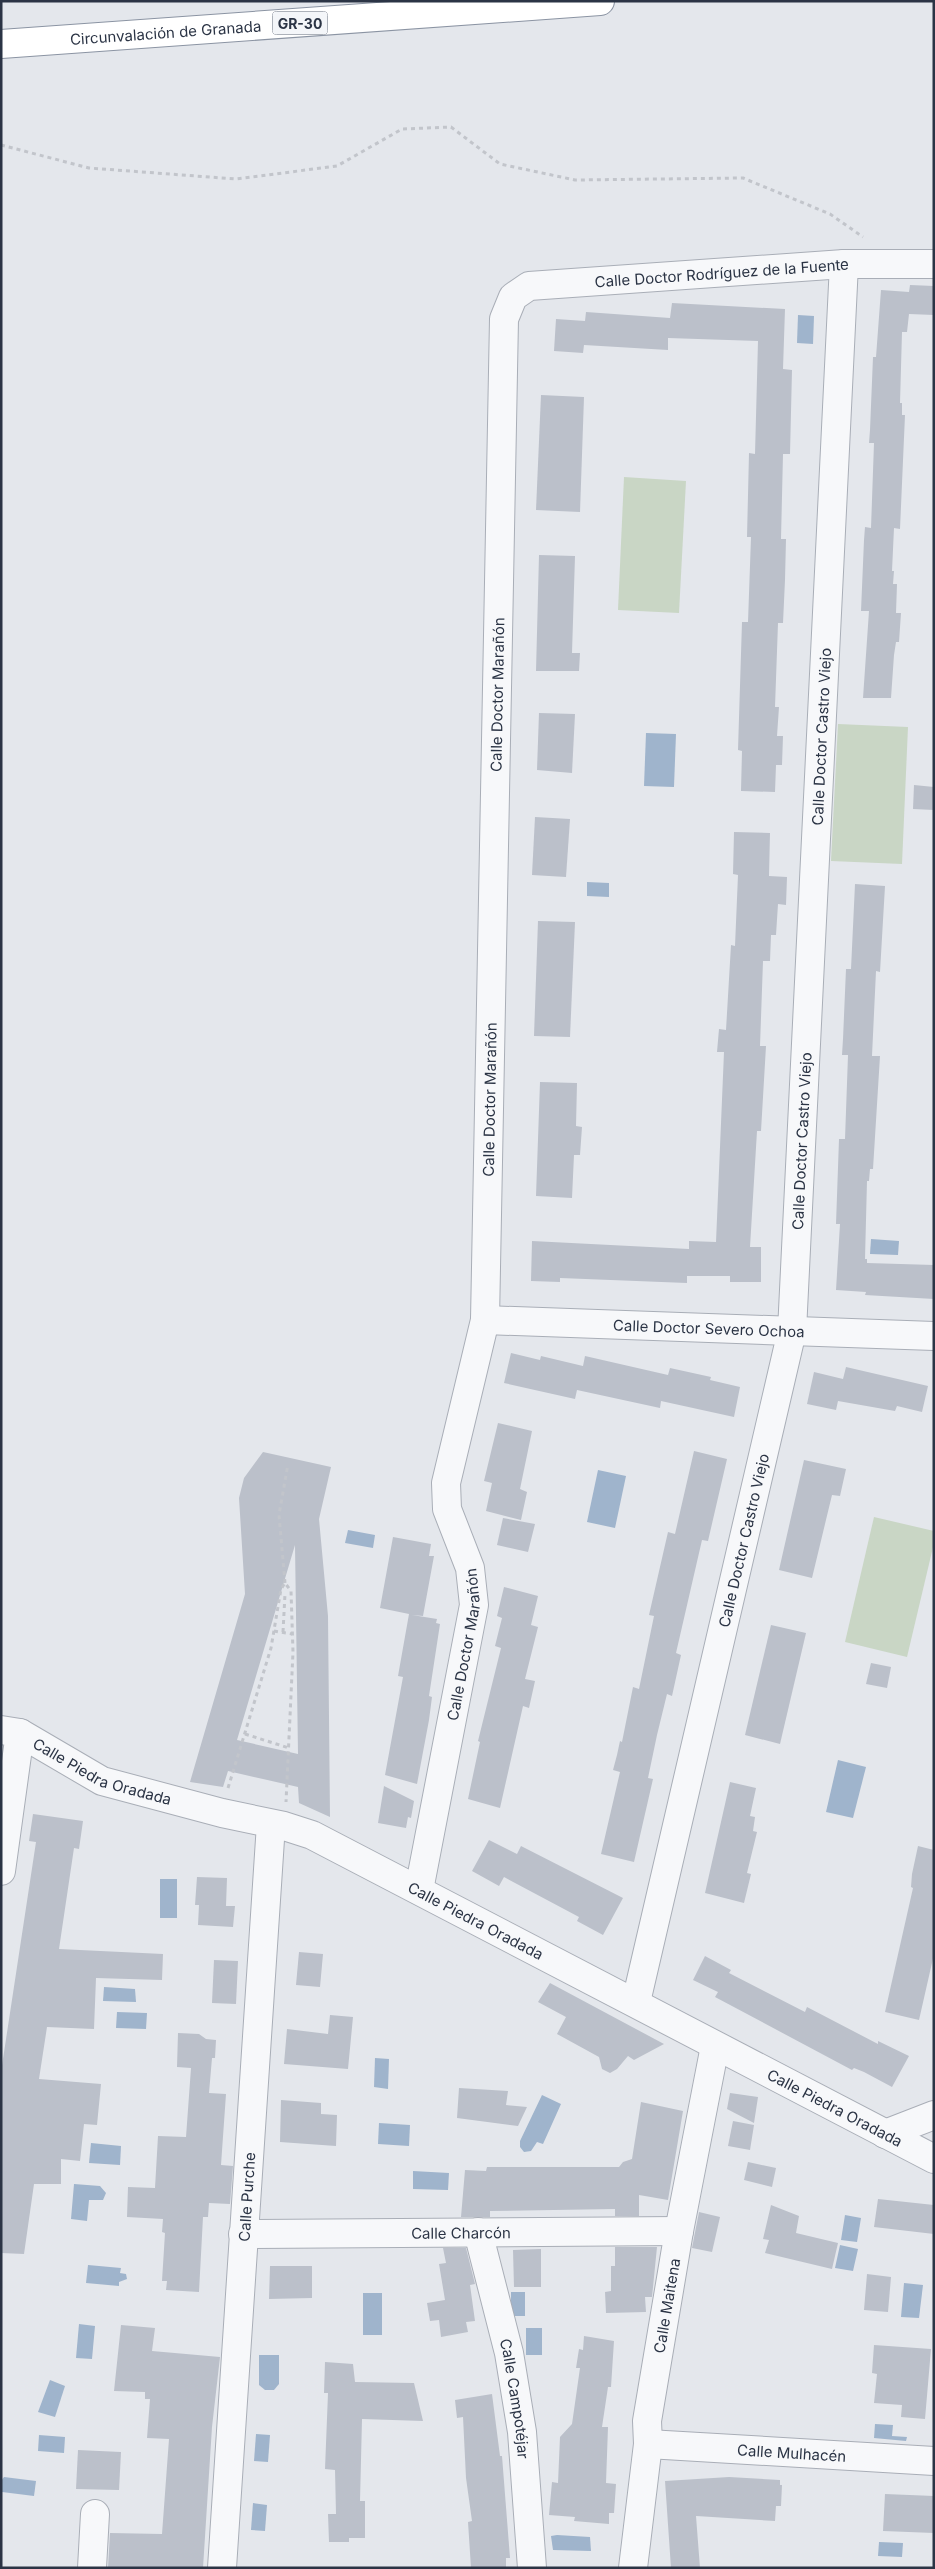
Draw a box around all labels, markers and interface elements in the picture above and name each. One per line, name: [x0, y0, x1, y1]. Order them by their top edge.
road number: GR-30: [272, 12, 328, 34]
street label: Circunvalación de Granada: [69, 16, 262, 49]
street label: Calle Doctor Rodríguez de la Fuente: [594, 255, 849, 291]
street label: Calle Doctor Marañón: [486, 617, 508, 772]
street label: Calle Doctor Castro Viejo: [807, 647, 835, 826]
street label: Calle Doctor Marañón: [478, 1022, 500, 1177]
street label: Calle Doctor Castro Viejo: [787, 1052, 815, 1230]
street label: Calle Doctor Severo Ochoa: [613, 1315, 805, 1341]
street label: Calle Doctor Castro Viejo: [714, 1451, 773, 1629]
street label: Calle Doctor Marañón: [442, 1567, 484, 1722]
street label: Calle Piedra Oradada: [30, 1733, 174, 1809]
street label: Calle Piedra Oradada: [405, 1877, 547, 1963]
street label: Calle Piedra Oradada: [764, 2064, 906, 2151]
street label: Calle Purche: [234, 2151, 259, 2242]
street label: Calle Charcón: [411, 2223, 511, 2242]
street label: Calle Maitena: [649, 2257, 684, 2355]
street label: Calle Campotéjar: [496, 2336, 533, 2460]
street label: Calle Mulhacén: [737, 2440, 847, 2465]

